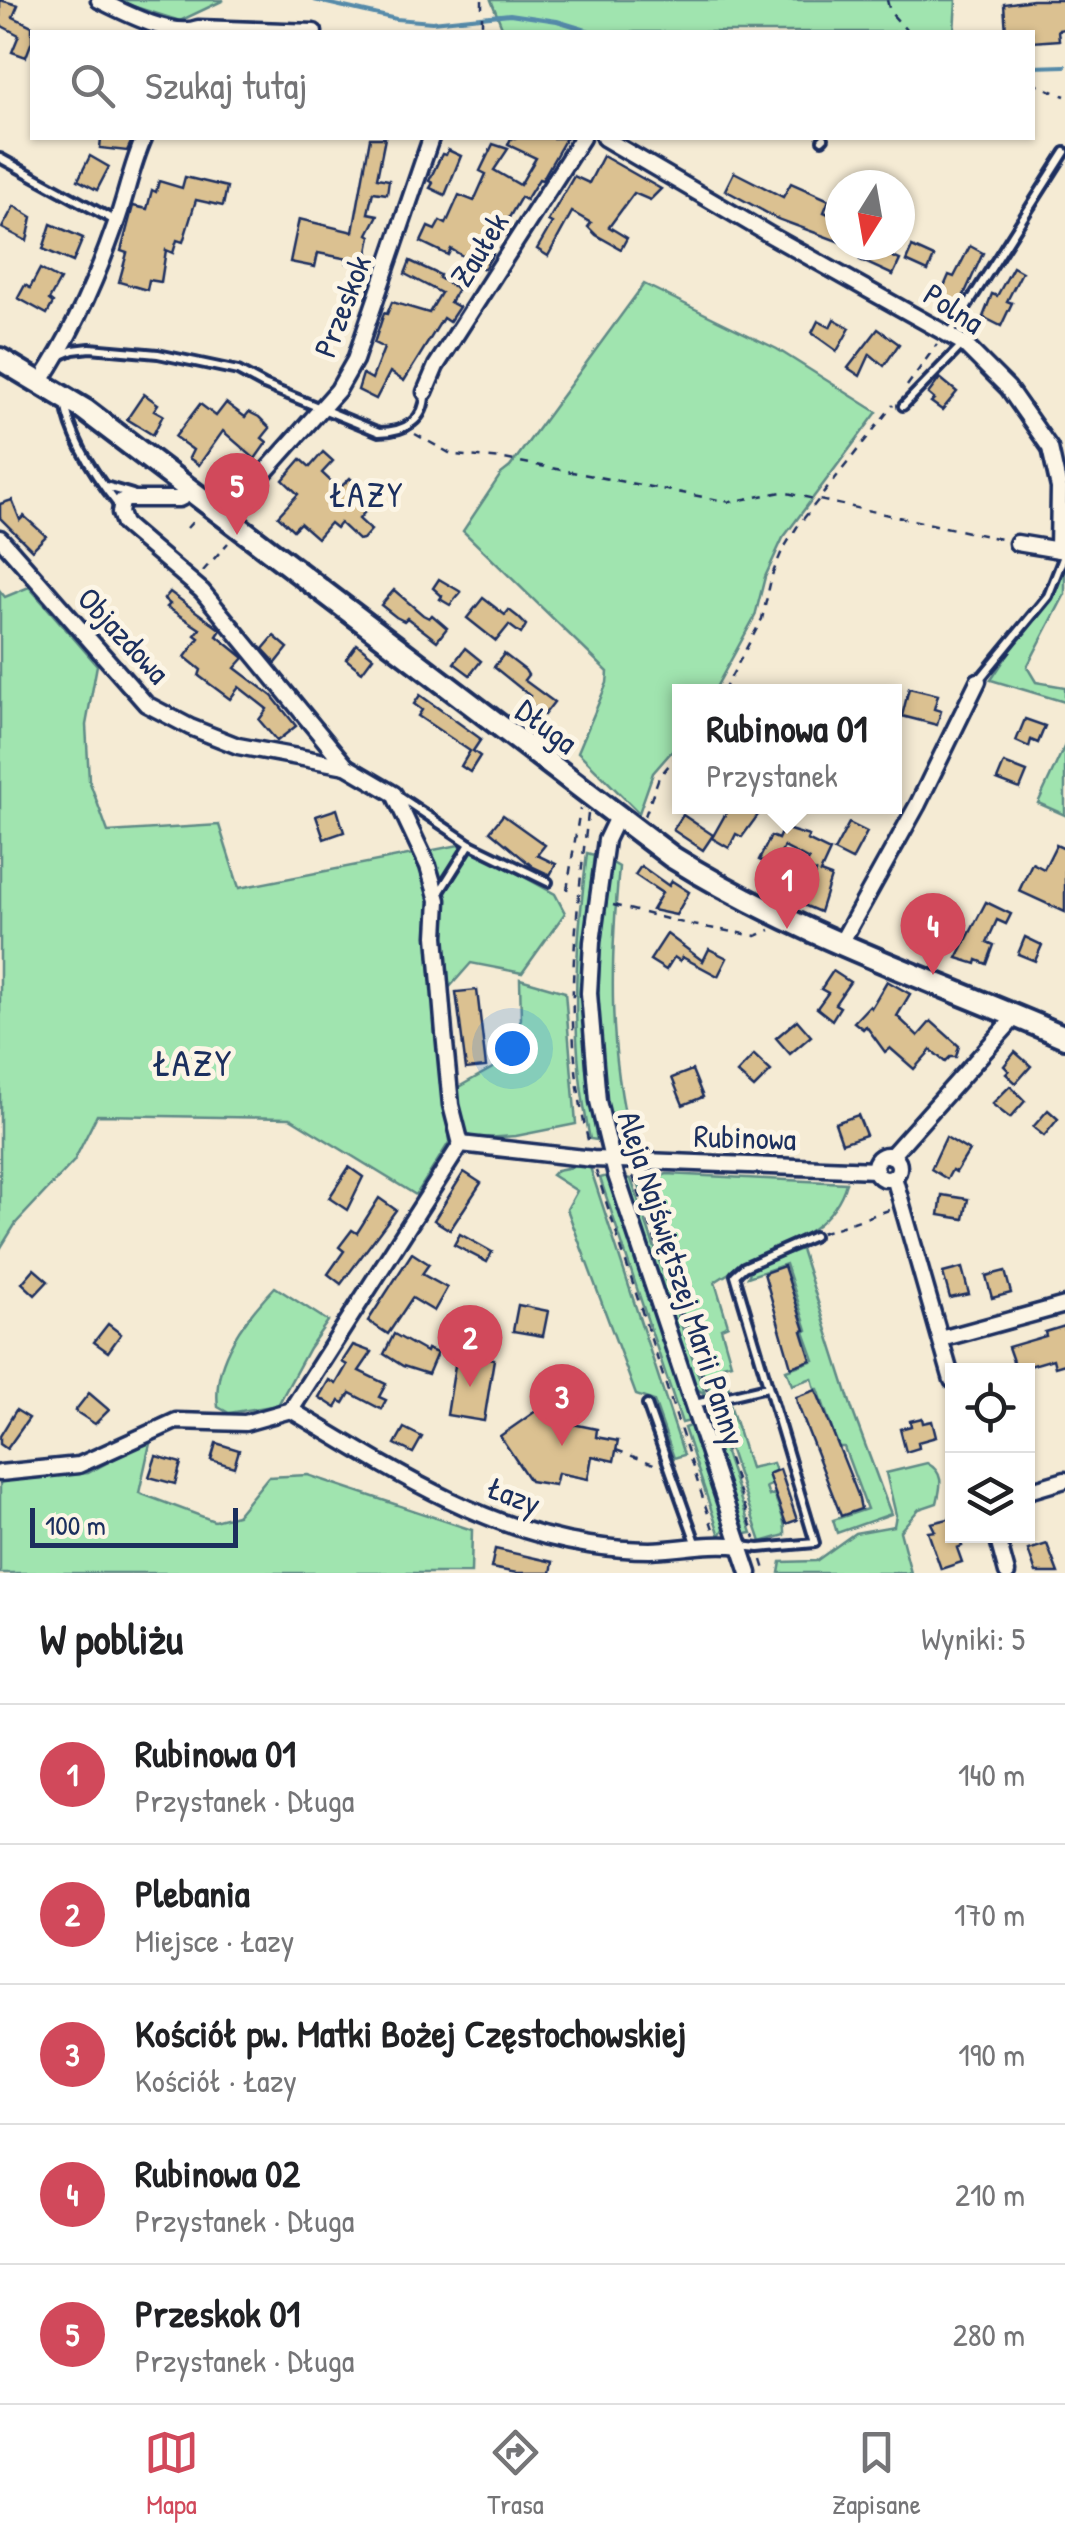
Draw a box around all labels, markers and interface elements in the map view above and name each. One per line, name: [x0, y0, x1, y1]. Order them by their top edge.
search box: [30, 30, 1035, 140]
icon: search: [65, 58, 120, 113]
text: Szukaj tutaj: [145, 59, 307, 111]
north arrow: [825, 170, 915, 260]
street label: Zaułek: [440, 204, 518, 294]
street label: Przeskok: [303, 249, 381, 363]
street label: Polna: [916, 273, 992, 343]
pin: 5: [204, 452, 270, 535]
district label: ŁAZY: [329, 471, 405, 518]
street label: Objazdowa: [68, 577, 180, 693]
popup: [672, 684, 902, 814]
street label: Długa: [507, 689, 587, 763]
text: Rubinowa 01: [706, 702, 868, 754]
text: Przystanek: [706, 754, 838, 797]
pin: 1: [754, 846, 820, 929]
pin: 4: [900, 892, 966, 975]
your location: [487, 1023, 538, 1074]
district label: ŁAZY: [152, 1036, 234, 1088]
street label: Aleja Najświętszej Marii Panny: [608, 1105, 756, 1451]
street label: Rubinowa: [693, 1114, 797, 1160]
pin: 2: [438, 1304, 502, 1387]
map controls: [945, 1363, 1035, 1543]
button: locate: [945, 1363, 1035, 1453]
pin: 3: [530, 1364, 594, 1446]
button: layers: [945, 1453, 1035, 1543]
street label: Łazy: [481, 1465, 547, 1525]
scale bar: [30, 1503, 238, 1548]
text: 100 m: [45, 1506, 106, 1544]
text: W pobliżu: [40, 1610, 183, 1667]
text: Wyniki: 5: [921, 1617, 1025, 1660]
text: Rubinowa 01: [135, 1727, 296, 1779]
text: 1: [67, 1753, 78, 1796]
text: 140 m: [958, 1753, 1025, 1796]
text: Przystanek · Długa: [135, 1779, 354, 1822]
text: Plebania: [135, 1867, 250, 1919]
text: 2: [65, 1893, 80, 1936]
text: 170 m: [954, 1893, 1025, 1936]
text: Miejsce · Łazy: [135, 1919, 294, 1962]
text: Kościół pw. Matki Bożej Częstochowskiej: [135, 2007, 686, 2059]
text: 3: [65, 2033, 80, 2076]
text: 190 m: [958, 2033, 1025, 2076]
text: Kościół · Łazy: [135, 2059, 297, 2102]
text: Rubinowa 02: [135, 2147, 300, 2199]
text: 4: [66, 2173, 79, 2216]
text: 210 m: [955, 2173, 1025, 2216]
text: Przystanek · Długa: [135, 2199, 354, 2242]
text: Przeskok 01: [135, 2287, 300, 2339]
text: 5: [66, 2313, 79, 2356]
text: 280 m: [953, 2313, 1025, 2356]
text: Przystanek · Długa: [135, 2339, 354, 2382]
tab: Mapa: [144, 2425, 199, 2523]
tab: Trasa: [487, 2425, 544, 2523]
tab: Zapisane: [832, 2425, 921, 2523]

